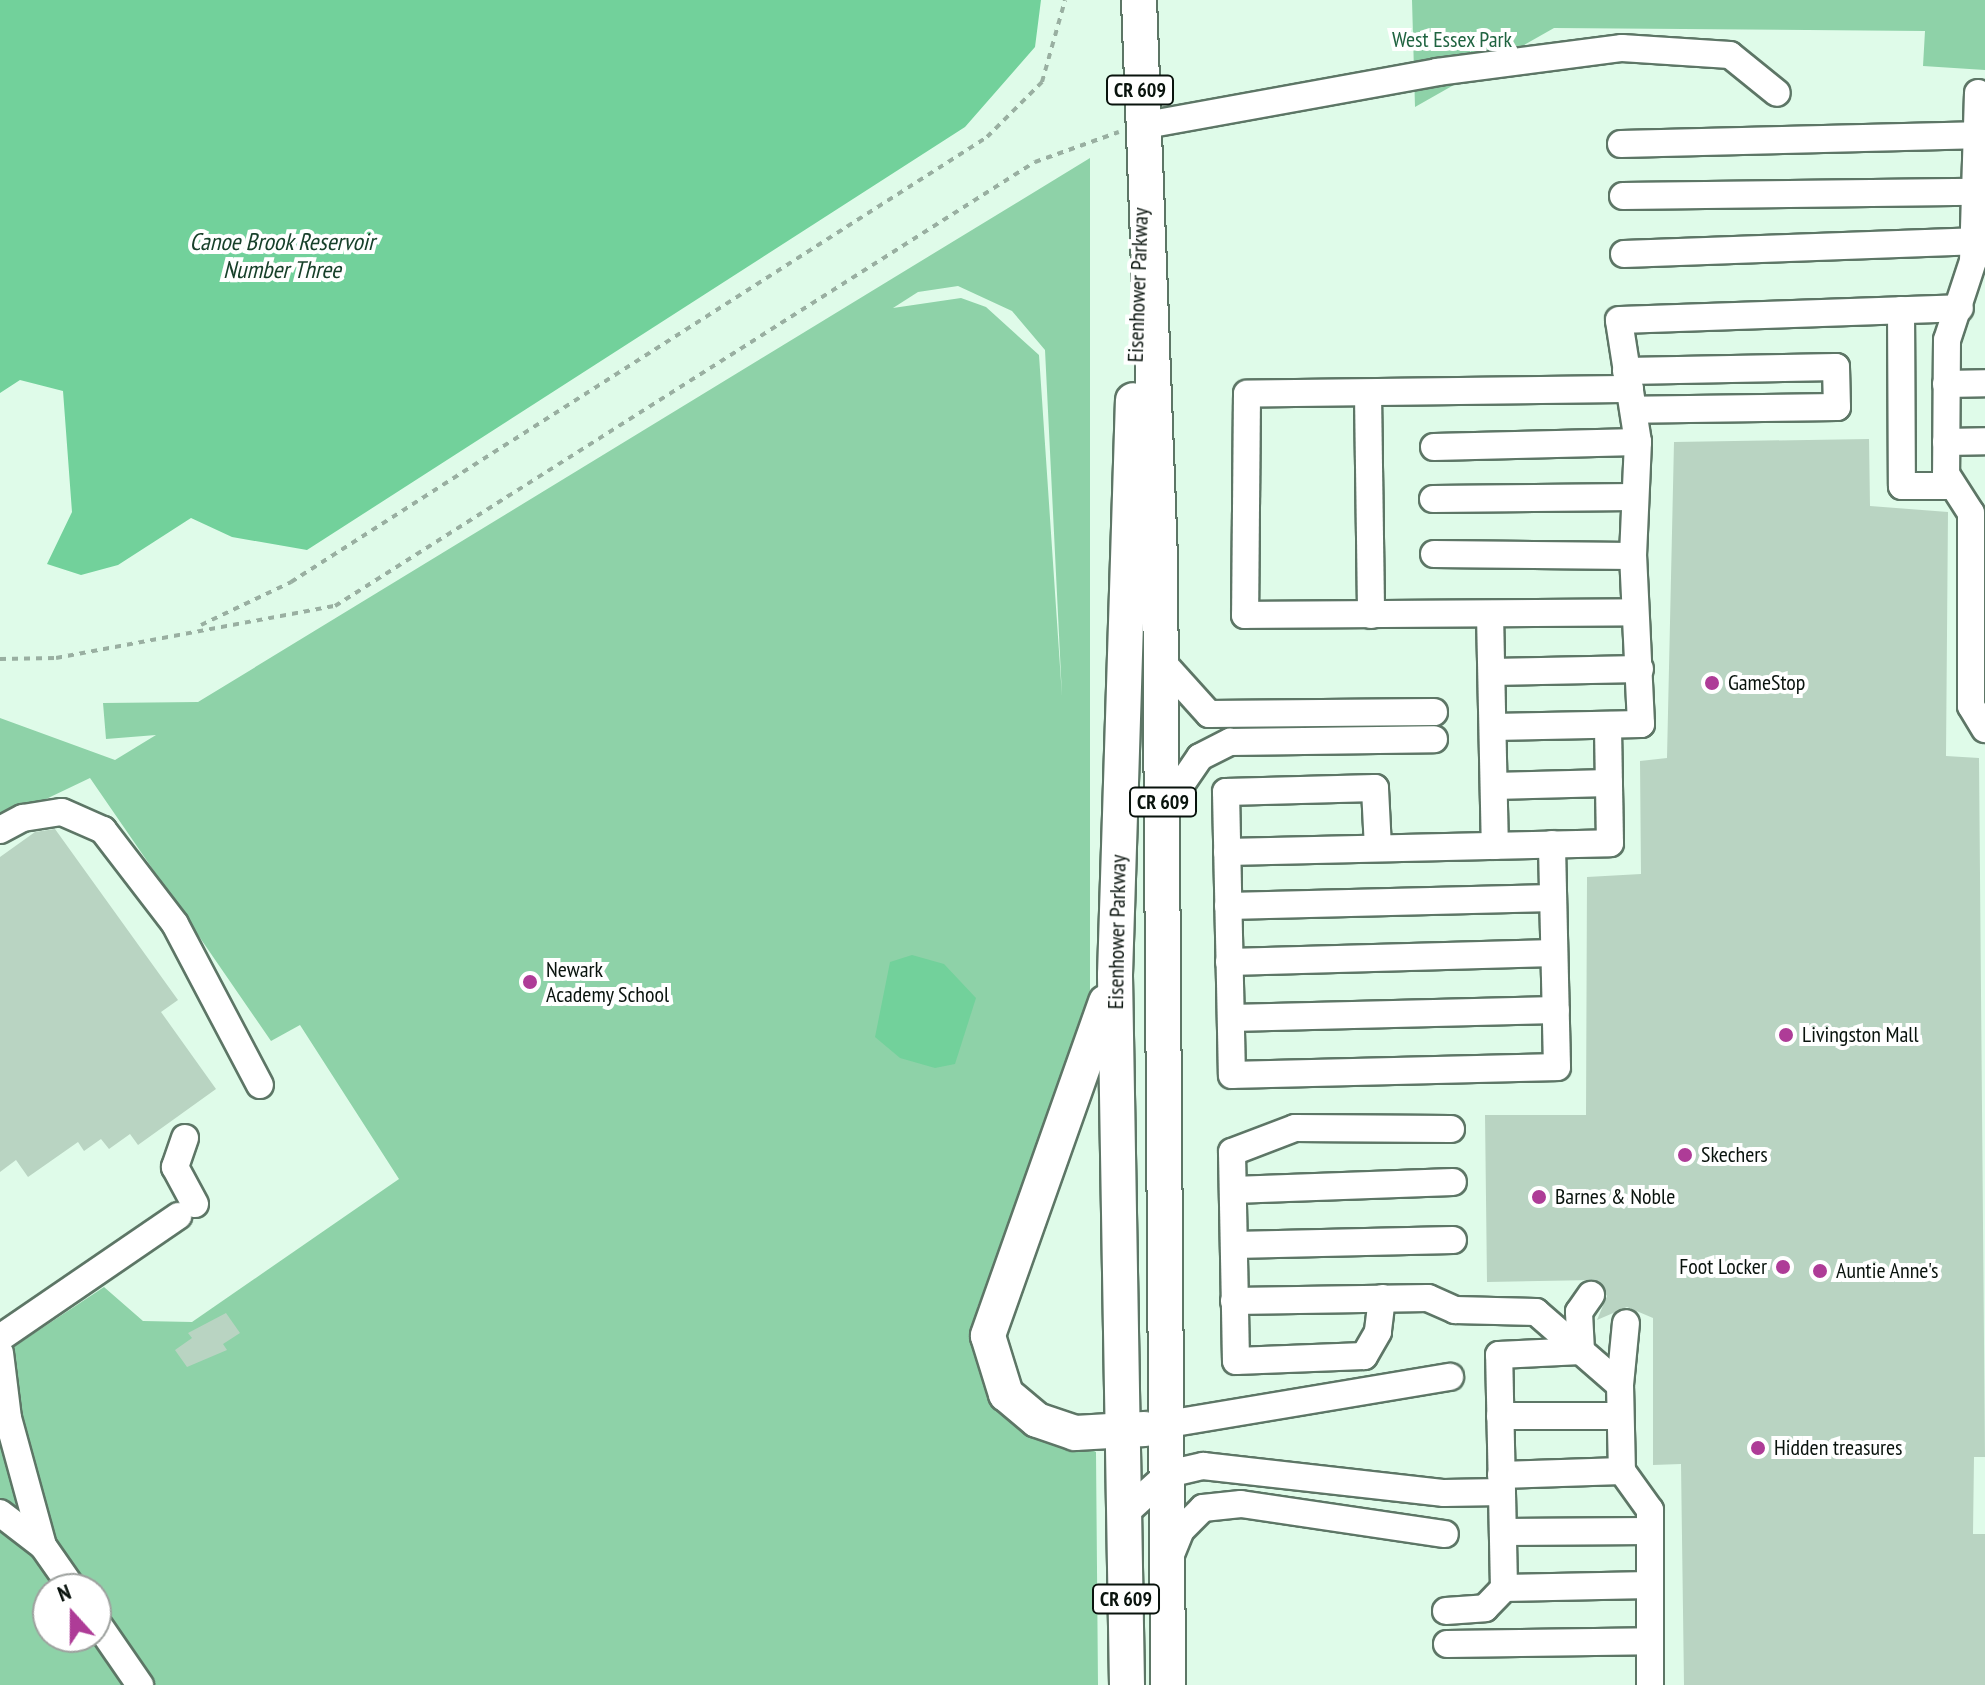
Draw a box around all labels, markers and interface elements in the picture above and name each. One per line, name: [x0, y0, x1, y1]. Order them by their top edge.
park label: West Essex Park: [1392, 27, 1512, 53]
road number: CR 609: [1106, 74, 1174, 106]
street label: Eisenhower Parkway: [1122, 207, 1154, 363]
water label: Canoe Brook Reservoir Number Three: [189, 228, 375, 284]
place label: GameStop: [1728, 670, 1805, 696]
marker: GameStop: [1703, 674, 1721, 692]
road number: CR 609: [1129, 786, 1197, 818]
street label: Eisenhower Parkway: [1102, 854, 1132, 1010]
place label: Newark Academy School: [546, 956, 670, 1008]
marker: Newark Academy School: [521, 973, 539, 991]
place label: Livingston Mall: [1802, 1022, 1919, 1048]
marker: Livingston Mall: [1777, 1026, 1795, 1044]
place label: Skechers: [1701, 1142, 1768, 1168]
marker: Skechers: [1676, 1146, 1694, 1164]
place label: Barnes & Noble: [1555, 1184, 1675, 1210]
marker: Barnes & Noble: [1530, 1188, 1548, 1206]
place label: Foot Locker: [1679, 1254, 1767, 1280]
marker: Foot Locker: [1774, 1258, 1792, 1276]
place label: Auntie Anne's: [1836, 1258, 1939, 1284]
marker: Auntie Anne's: [1811, 1262, 1829, 1280]
place label: Hidden treasures: [1774, 1435, 1903, 1461]
marker: Hidden treasures: [1749, 1439, 1767, 1457]
north arrow: [32, 1573, 112, 1653]
text: N: [54, 1577, 75, 1608]
road number: CR 609: [1092, 1583, 1160, 1615]

